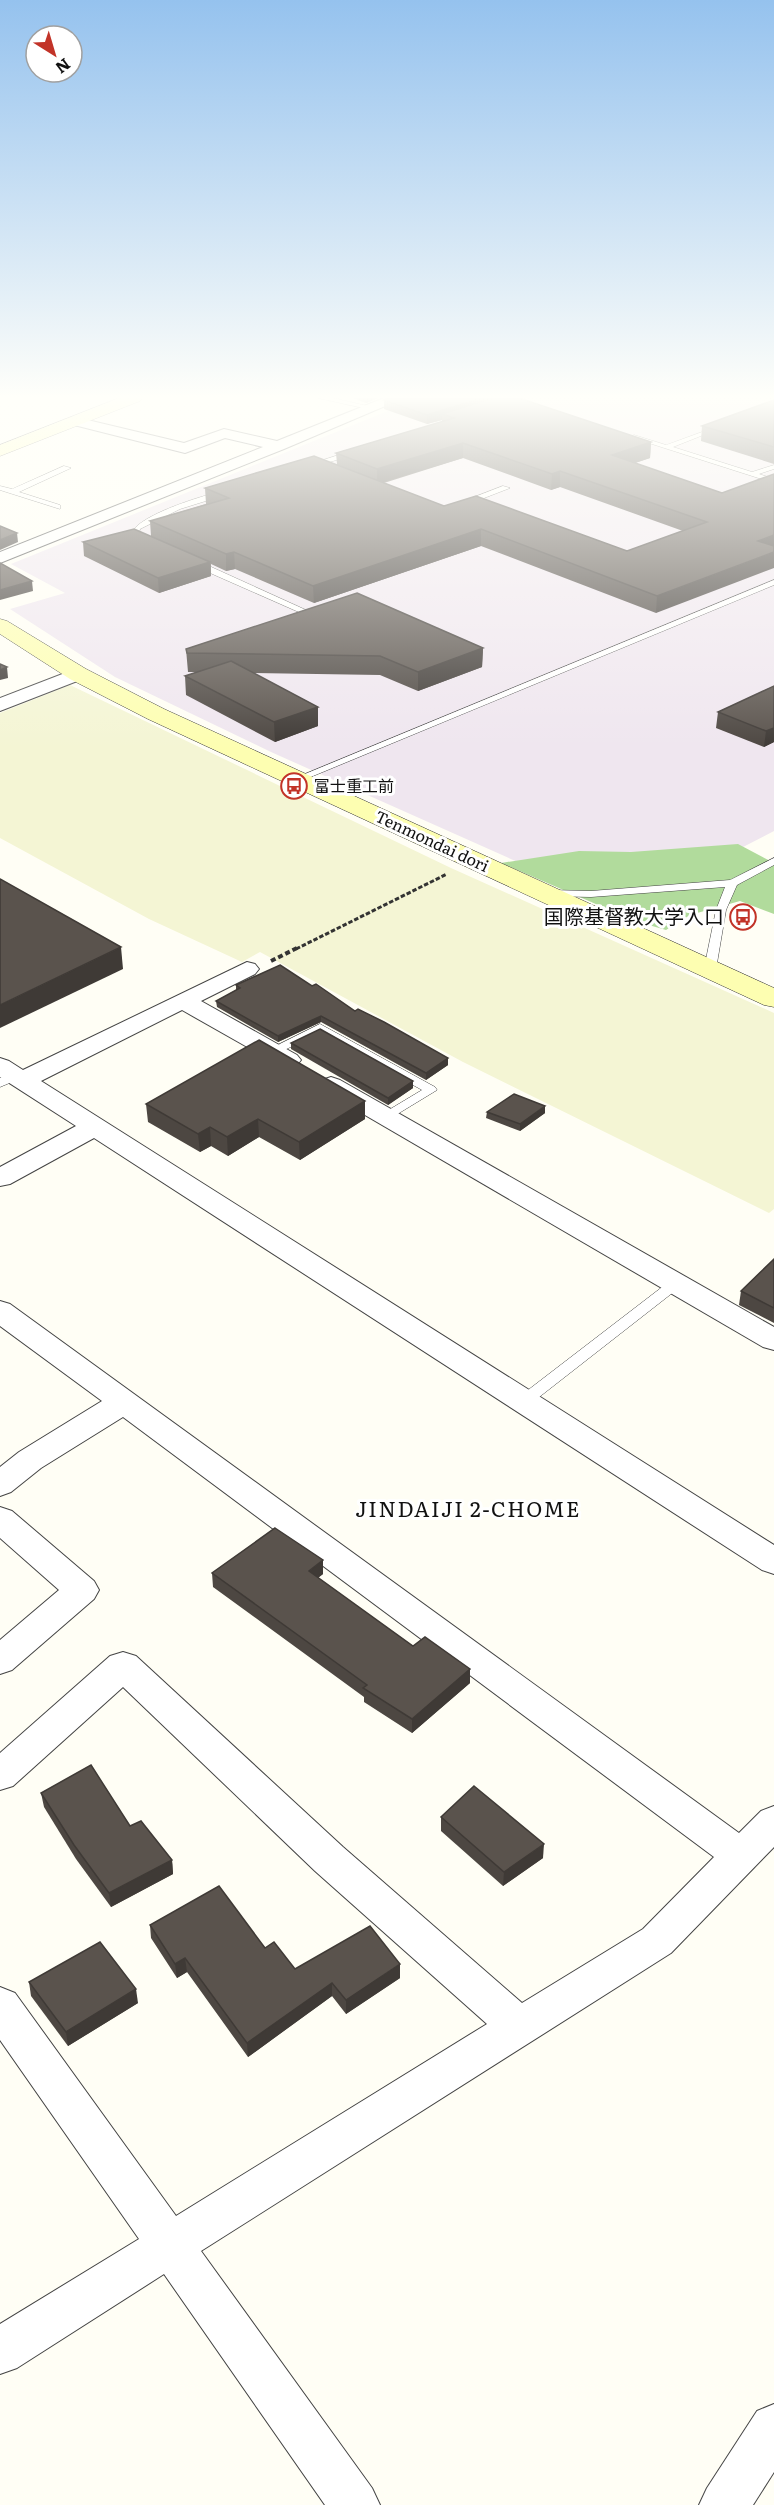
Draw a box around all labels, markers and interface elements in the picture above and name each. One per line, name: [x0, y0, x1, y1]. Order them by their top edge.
north arrow: [24, 24, 84, 84]
text: N: [51, 53, 76, 80]
bus stop icon: 富士重工前: [279, 771, 309, 801]
place label: 富士重工前: [314, 773, 394, 797]
street label: Tenmondai dori: [372, 803, 493, 877]
place label: 国際基督教大学入口: [544, 900, 724, 930]
bus stop icon: 国際基督教大学入口: [728, 902, 758, 932]
district label: JINDAIJI 2-CHOME: [355, 1492, 581, 1523]

